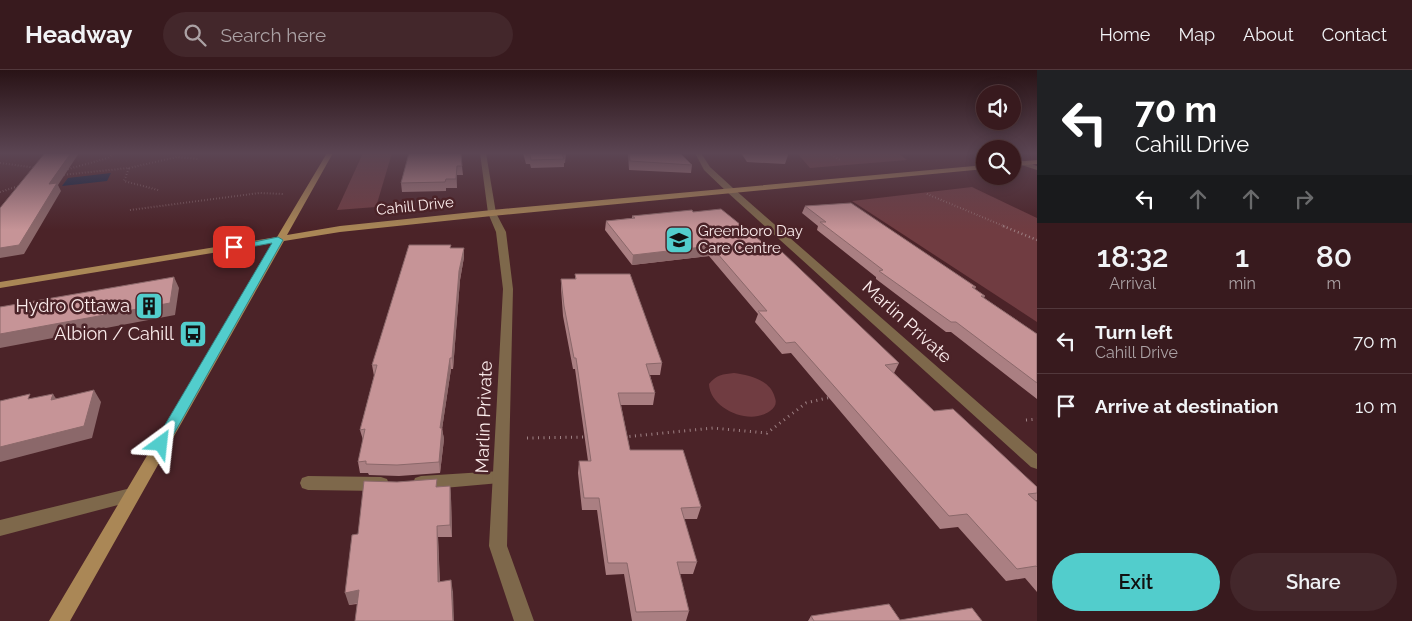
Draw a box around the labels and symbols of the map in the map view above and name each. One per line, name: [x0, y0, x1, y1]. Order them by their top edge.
street label: Cahill Drive: [375, 193, 455, 219]
place label: Greenboro Day Care Centre: [698, 222, 803, 257]
school or university icon: Greenboro Day Care Centre: [664, 225, 694, 255]
pin: [213, 226, 255, 268]
street label: Marlin Private: [858, 276, 957, 367]
building icon: Hydro Ottawa: [134, 291, 164, 321]
place label: Hydro Ottawa: [15, 295, 130, 316]
bus stop icon: Albion / Cahill: [178, 319, 208, 349]
place label: Albion / Cahill: [54, 323, 174, 344]
street label: Marlin Private: [471, 360, 496, 474]
position arrow: [134, 417, 186, 469]

